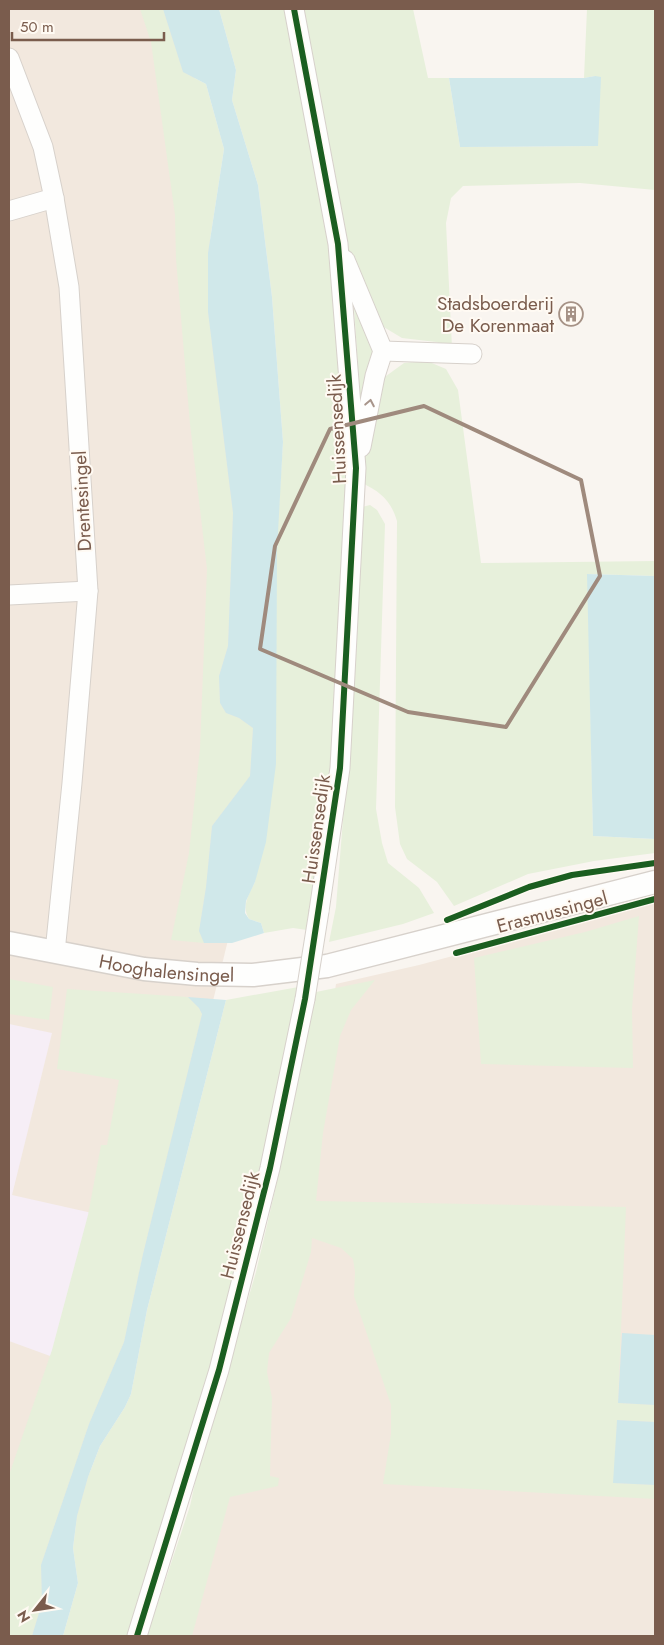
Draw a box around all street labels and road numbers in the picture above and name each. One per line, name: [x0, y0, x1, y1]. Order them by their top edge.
street label: Huissensedijk: [321, 373, 353, 485]
street label: Drentesingel: [66, 450, 98, 552]
street label: Huissensedijk: [295, 772, 337, 885]
street label: Erasmussingel: [494, 884, 610, 940]
street label: Hooghalensingel: [97, 947, 235, 988]
street label: Huissensedijk: [214, 1168, 267, 1282]

